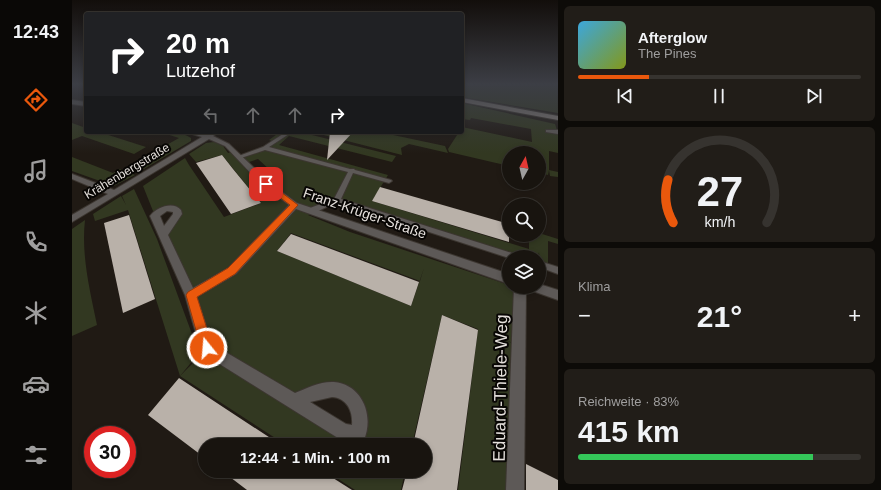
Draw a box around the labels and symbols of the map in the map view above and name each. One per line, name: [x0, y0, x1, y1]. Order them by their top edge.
street label: Krähenbergstraße: [82, 140, 172, 202]
north arrow: [502, 146, 546, 190]
pin: [249, 167, 283, 201]
street label: Franz-Krüger-Straße: [301, 184, 429, 242]
street label: Eduard-Thiele-Weg: [490, 314, 511, 462]
position arrow: [186, 327, 228, 369]
speed limit sign: 30: [84, 426, 136, 478]

